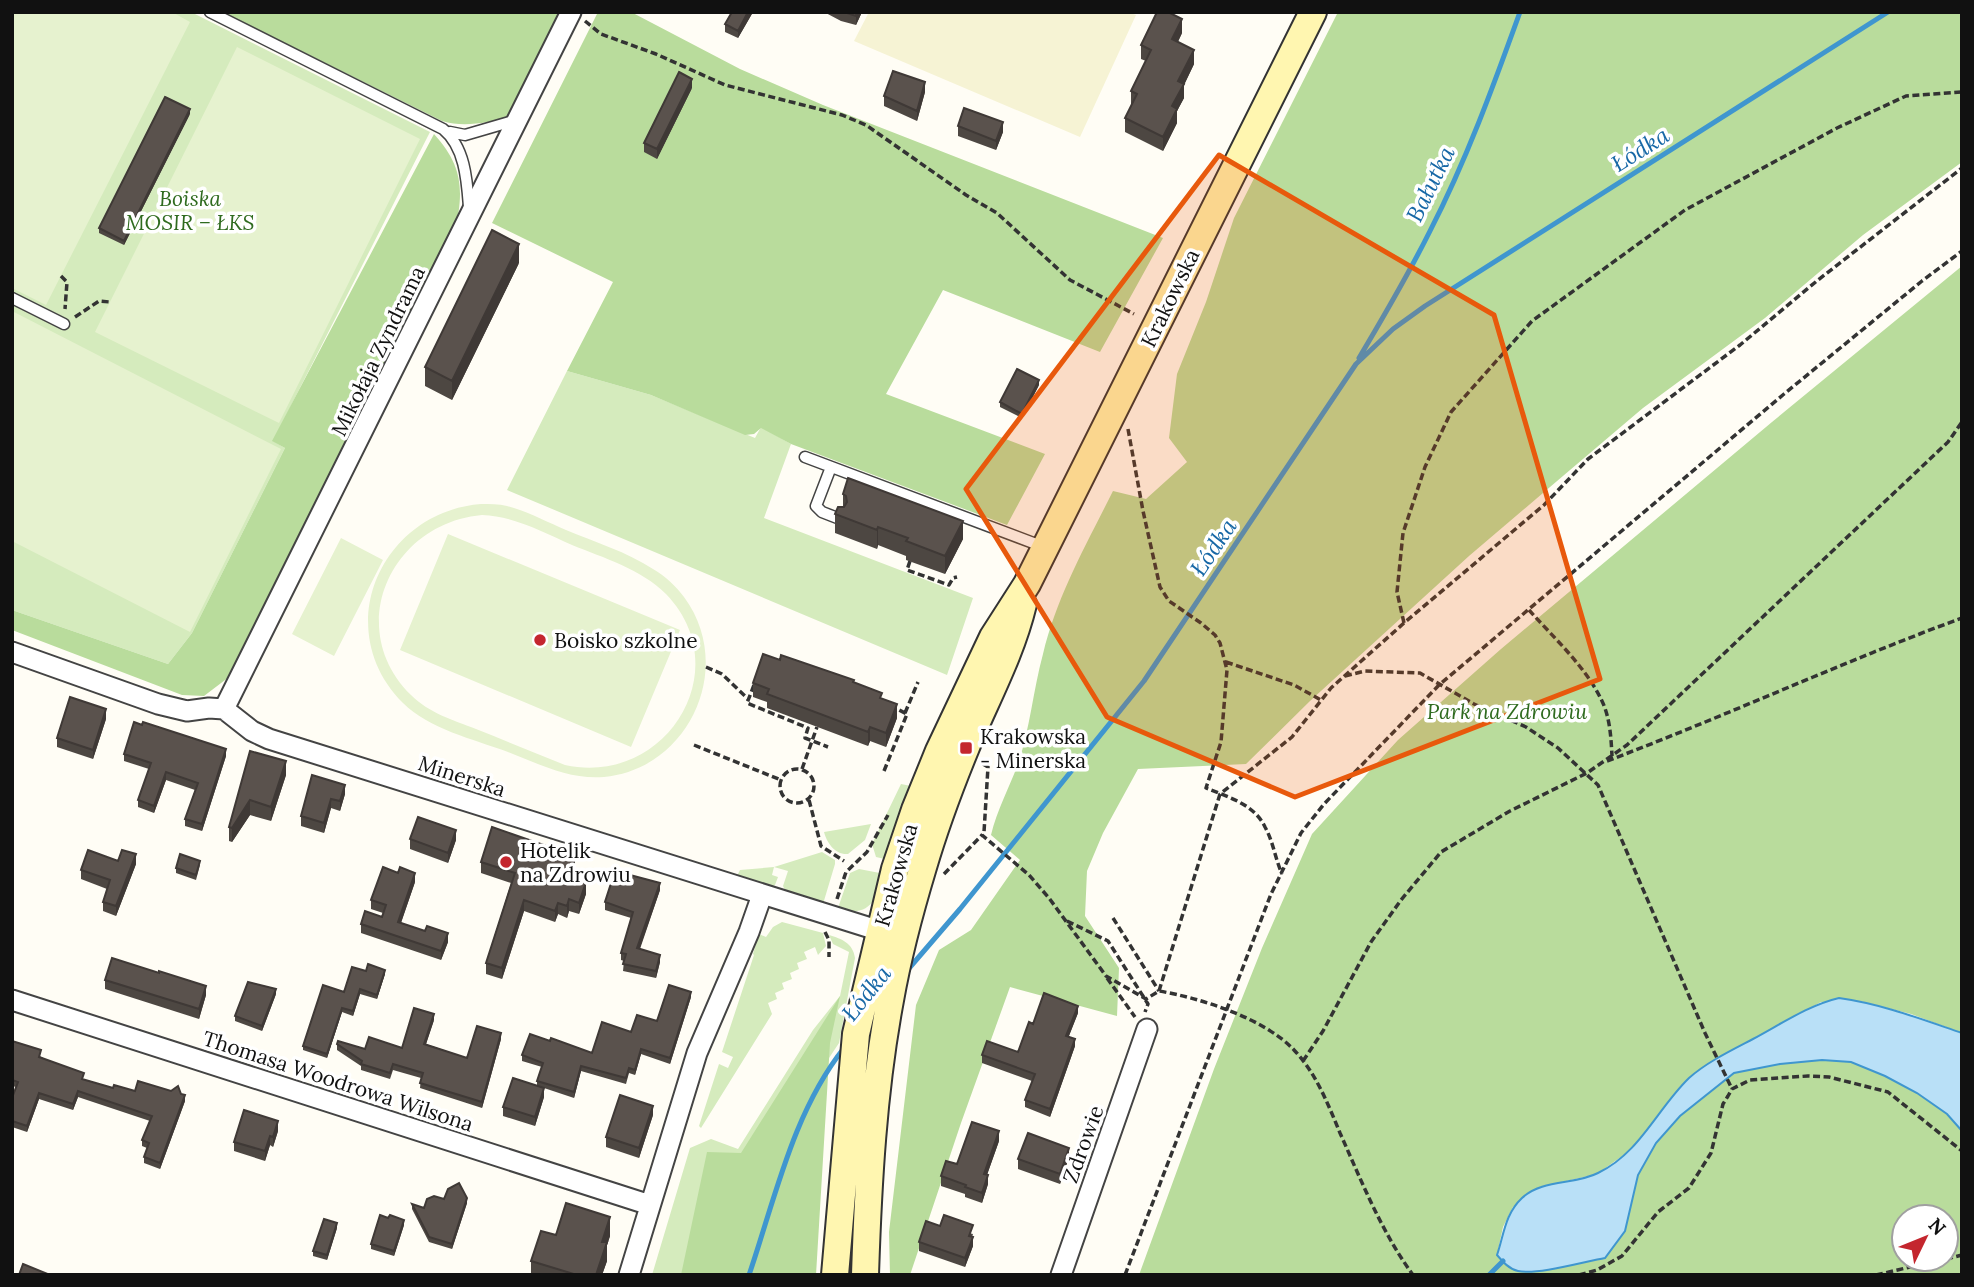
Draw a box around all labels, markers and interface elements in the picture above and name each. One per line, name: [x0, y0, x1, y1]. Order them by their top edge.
water label: Łódka: [1606, 120, 1675, 178]
water label: Bałutka: [1399, 141, 1461, 226]
park label: Boiska MOSIR – ŁKS: [126, 185, 254, 236]
street label: Krakowska: [1135, 244, 1205, 352]
street label: Mikołaja Zyndrama: [325, 261, 431, 440]
water label: Łódka: [1183, 513, 1243, 581]
place label: Boisko szkolne: [554, 627, 698, 654]
marker: Boisko szkolne: [532, 632, 548, 648]
park label: Park na Zdrowiu: [1427, 698, 1588, 725]
place label: Krakowska - Minerska: [980, 723, 1086, 774]
marker: Krakowska - Minerska: [958, 740, 974, 756]
street label: Minerska: [415, 749, 509, 803]
street label: Krakowska: [868, 820, 924, 930]
place label: Hotelik na Zdrowiu: [520, 837, 631, 888]
marker: Hotelik na Zdrowiu: [498, 854, 514, 870]
water label: Łódka: [835, 959, 897, 1026]
street label: Thomasa Woodrowa Wilsona: [199, 1024, 477, 1138]
street label: Zdrowie: [1057, 1102, 1109, 1186]
north arrow: [1890, 1203, 1960, 1273]
text: N: [1924, 1213, 1951, 1240]

